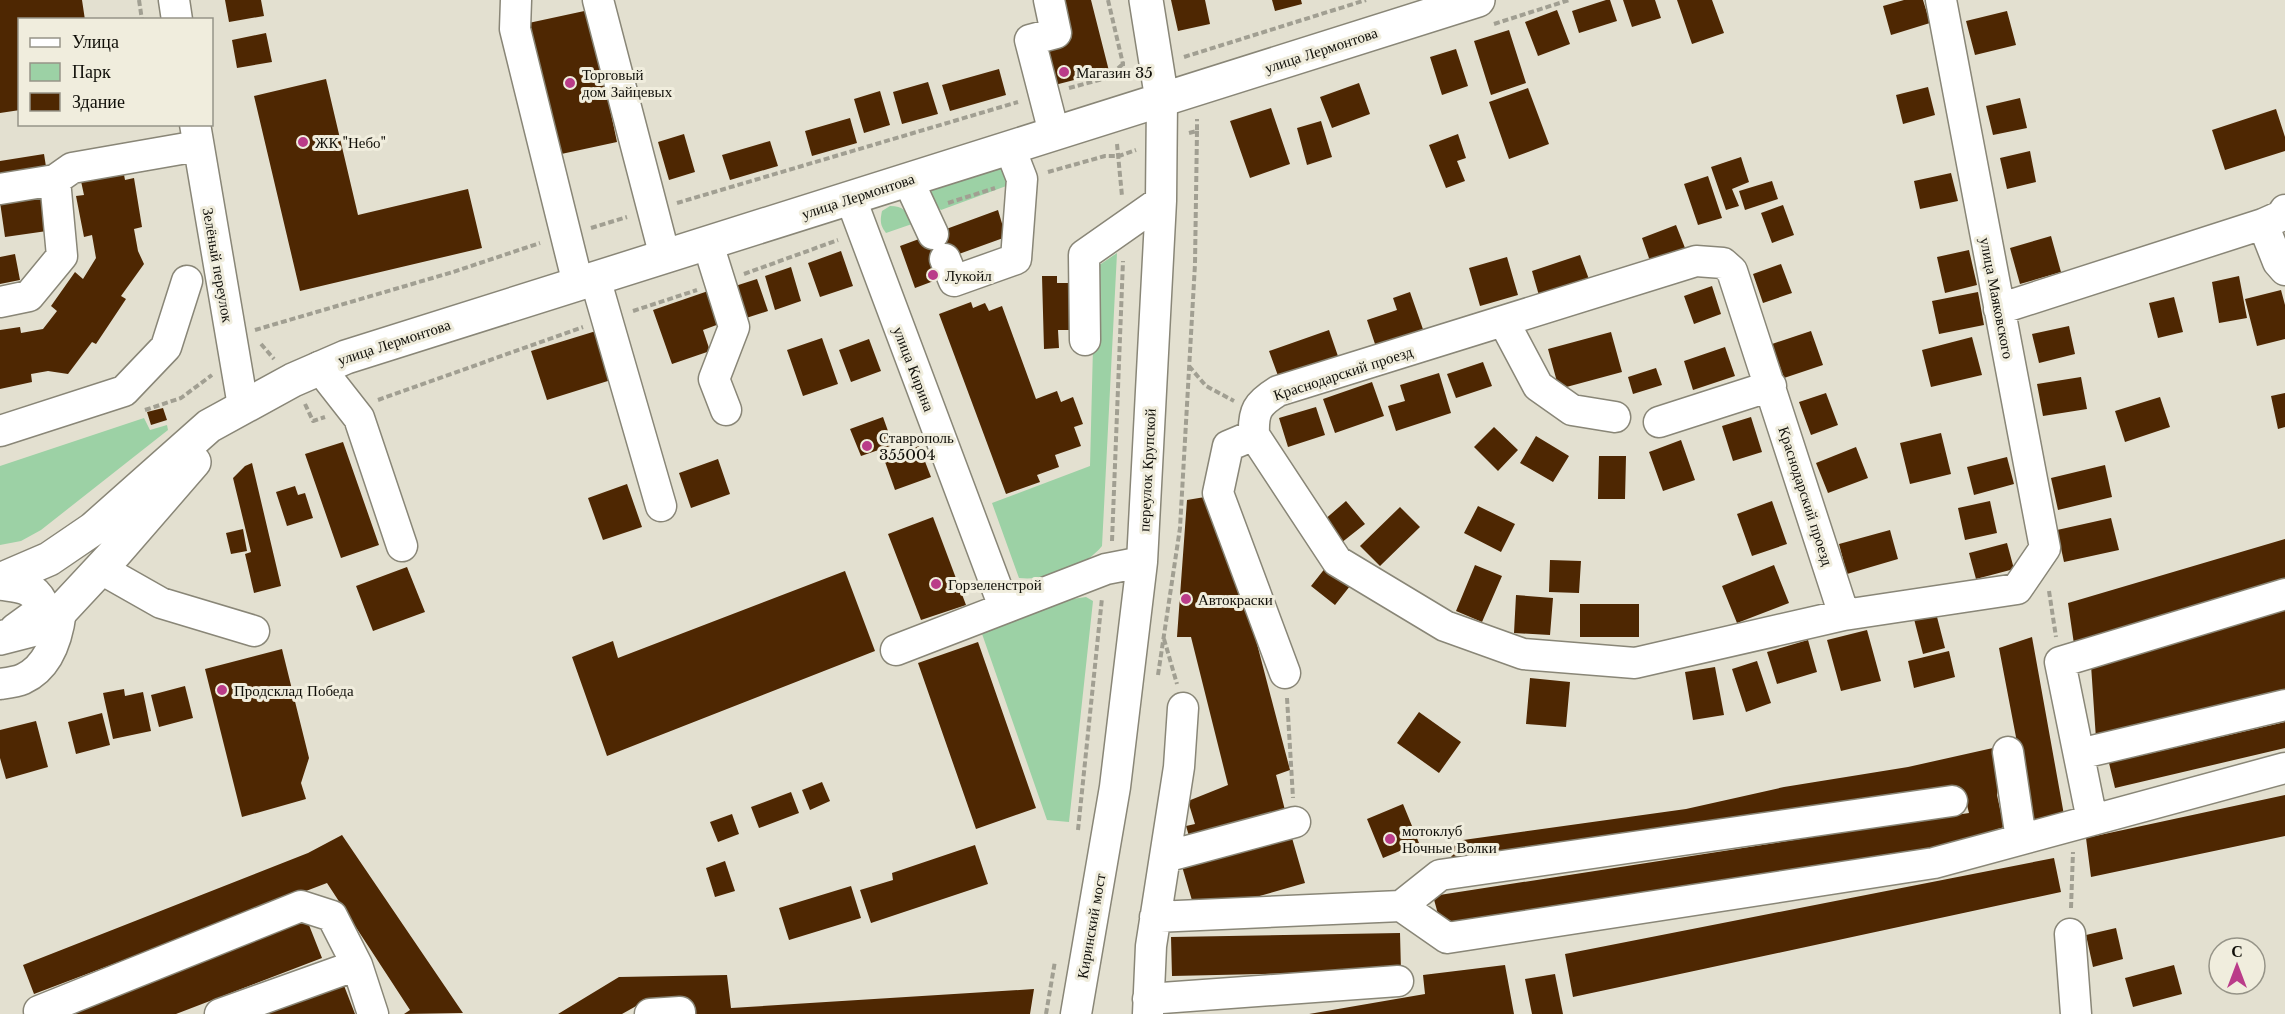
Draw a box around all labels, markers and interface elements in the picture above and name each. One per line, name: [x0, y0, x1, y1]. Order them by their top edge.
legend: [18, 18, 213, 126]
street label: улица Лермонтова: [1262, 23, 1380, 77]
text: Улица: [72, 31, 119, 53]
text: Парк: [72, 61, 111, 83]
place label: Магазин 35: [1076, 63, 1153, 82]
place label: Торговый дом Зайцевых: [582, 65, 673, 101]
marker: Магазин 35: [1057, 65, 1071, 79]
marker: Торговый дом Зайцевых: [563, 76, 577, 90]
text: Здание: [72, 91, 125, 113]
place label: ЖК "Небо": [315, 133, 386, 152]
marker: ЖК "Небо": [296, 135, 310, 149]
street label: улица Лермонтова: [799, 169, 917, 223]
street label: Зелёный переулок: [199, 206, 238, 325]
street label: улица Маяковского: [1976, 236, 2018, 360]
place label: Лукойл: [945, 266, 992, 285]
marker: Лукойл: [926, 268, 940, 282]
street label: улица Лермонтова: [335, 315, 453, 369]
street label: улица Кирина: [889, 324, 939, 415]
street label: Краснодарский проезд: [1271, 341, 1415, 404]
street label: переулок Крупской: [1134, 408, 1160, 532]
street label: Краснодарский проезд: [1775, 424, 1838, 568]
place label: Ставрополь 355004: [879, 428, 954, 464]
marker: Ставрополь 355004: [860, 439, 874, 453]
place label: Горзеленстрой: [948, 575, 1042, 594]
marker: Горзеленстрой: [929, 577, 943, 591]
place label: Автокраски: [1198, 590, 1273, 609]
marker: Автокраски: [1179, 592, 1193, 606]
place label: Продсклад Победа: [234, 681, 354, 700]
marker: Продсклад Победа: [215, 683, 229, 697]
place label: мотоклуб Ночные Волки: [1402, 821, 1497, 857]
marker: мотоклуб Ночные Волки: [1383, 832, 1397, 846]
street label: Киринский мост: [1072, 871, 1110, 980]
north arrow: [2207, 936, 2267, 996]
text: С: [2231, 941, 2243, 961]

